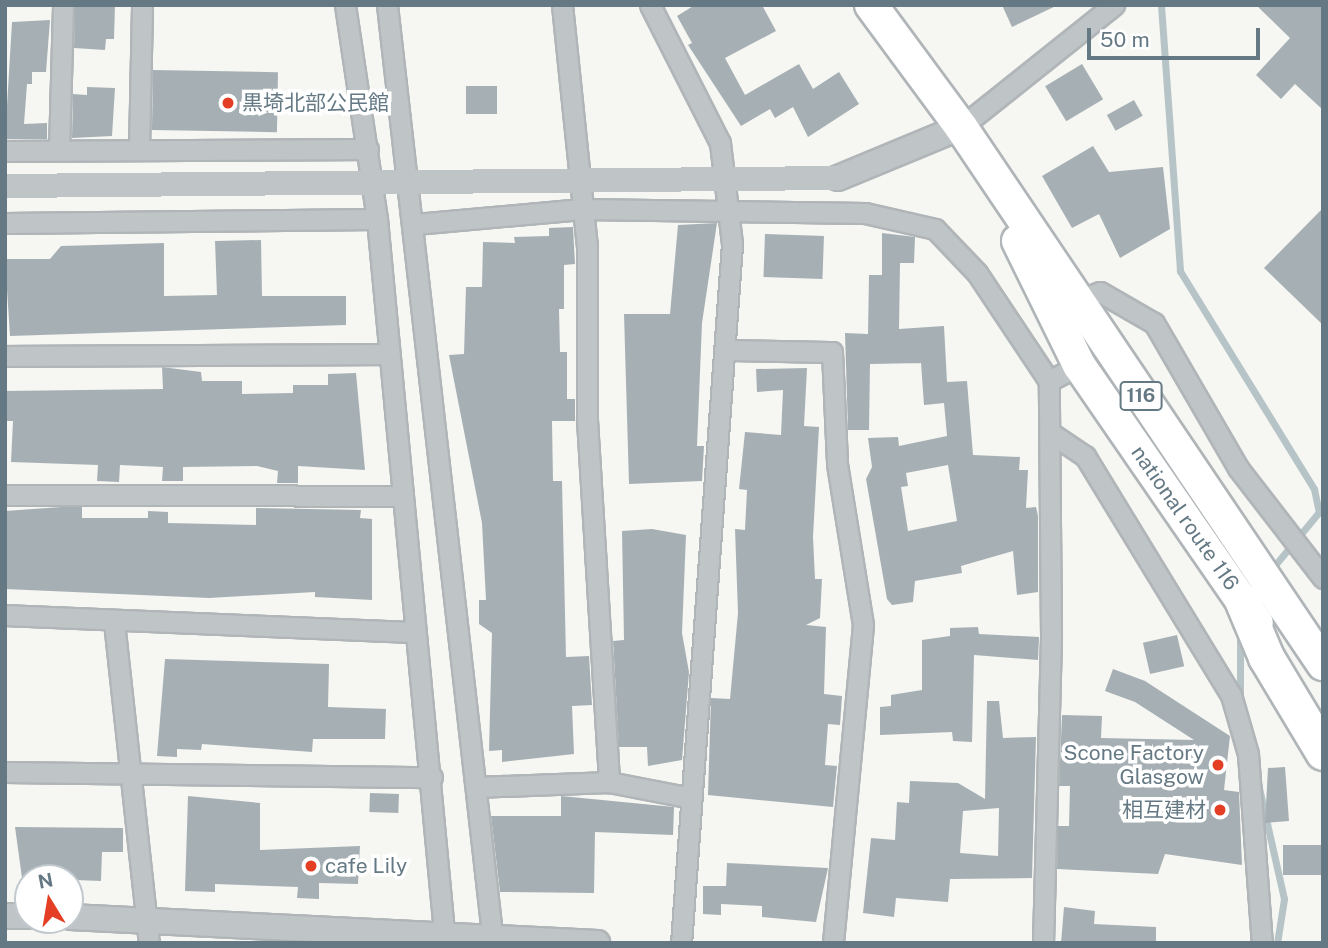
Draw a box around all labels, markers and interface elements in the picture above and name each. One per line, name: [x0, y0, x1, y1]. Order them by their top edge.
scale bar: [1090, 14, 1263, 58]
text: 50 m: [1100, 27, 1150, 52]
place label: 黒埼北部公民館: [242, 90, 389, 116]
marker: 黒埼北部公民館: [220, 95, 236, 111]
road number: 116: [1118, 380, 1164, 412]
street label: national route 116: [1126, 441, 1244, 595]
place label: Scone Factory Glasgow: [1063, 740, 1204, 790]
marker: Scone Factory Glasgow: [1210, 757, 1226, 773]
place label: 相互建材: [1122, 797, 1206, 823]
marker: 相互建材: [1212, 802, 1228, 818]
place label: cafe Lily: [325, 853, 407, 879]
marker: cafe Lily: [303, 858, 319, 874]
north arrow: [14, 864, 84, 934]
text: N: [36, 868, 55, 893]

